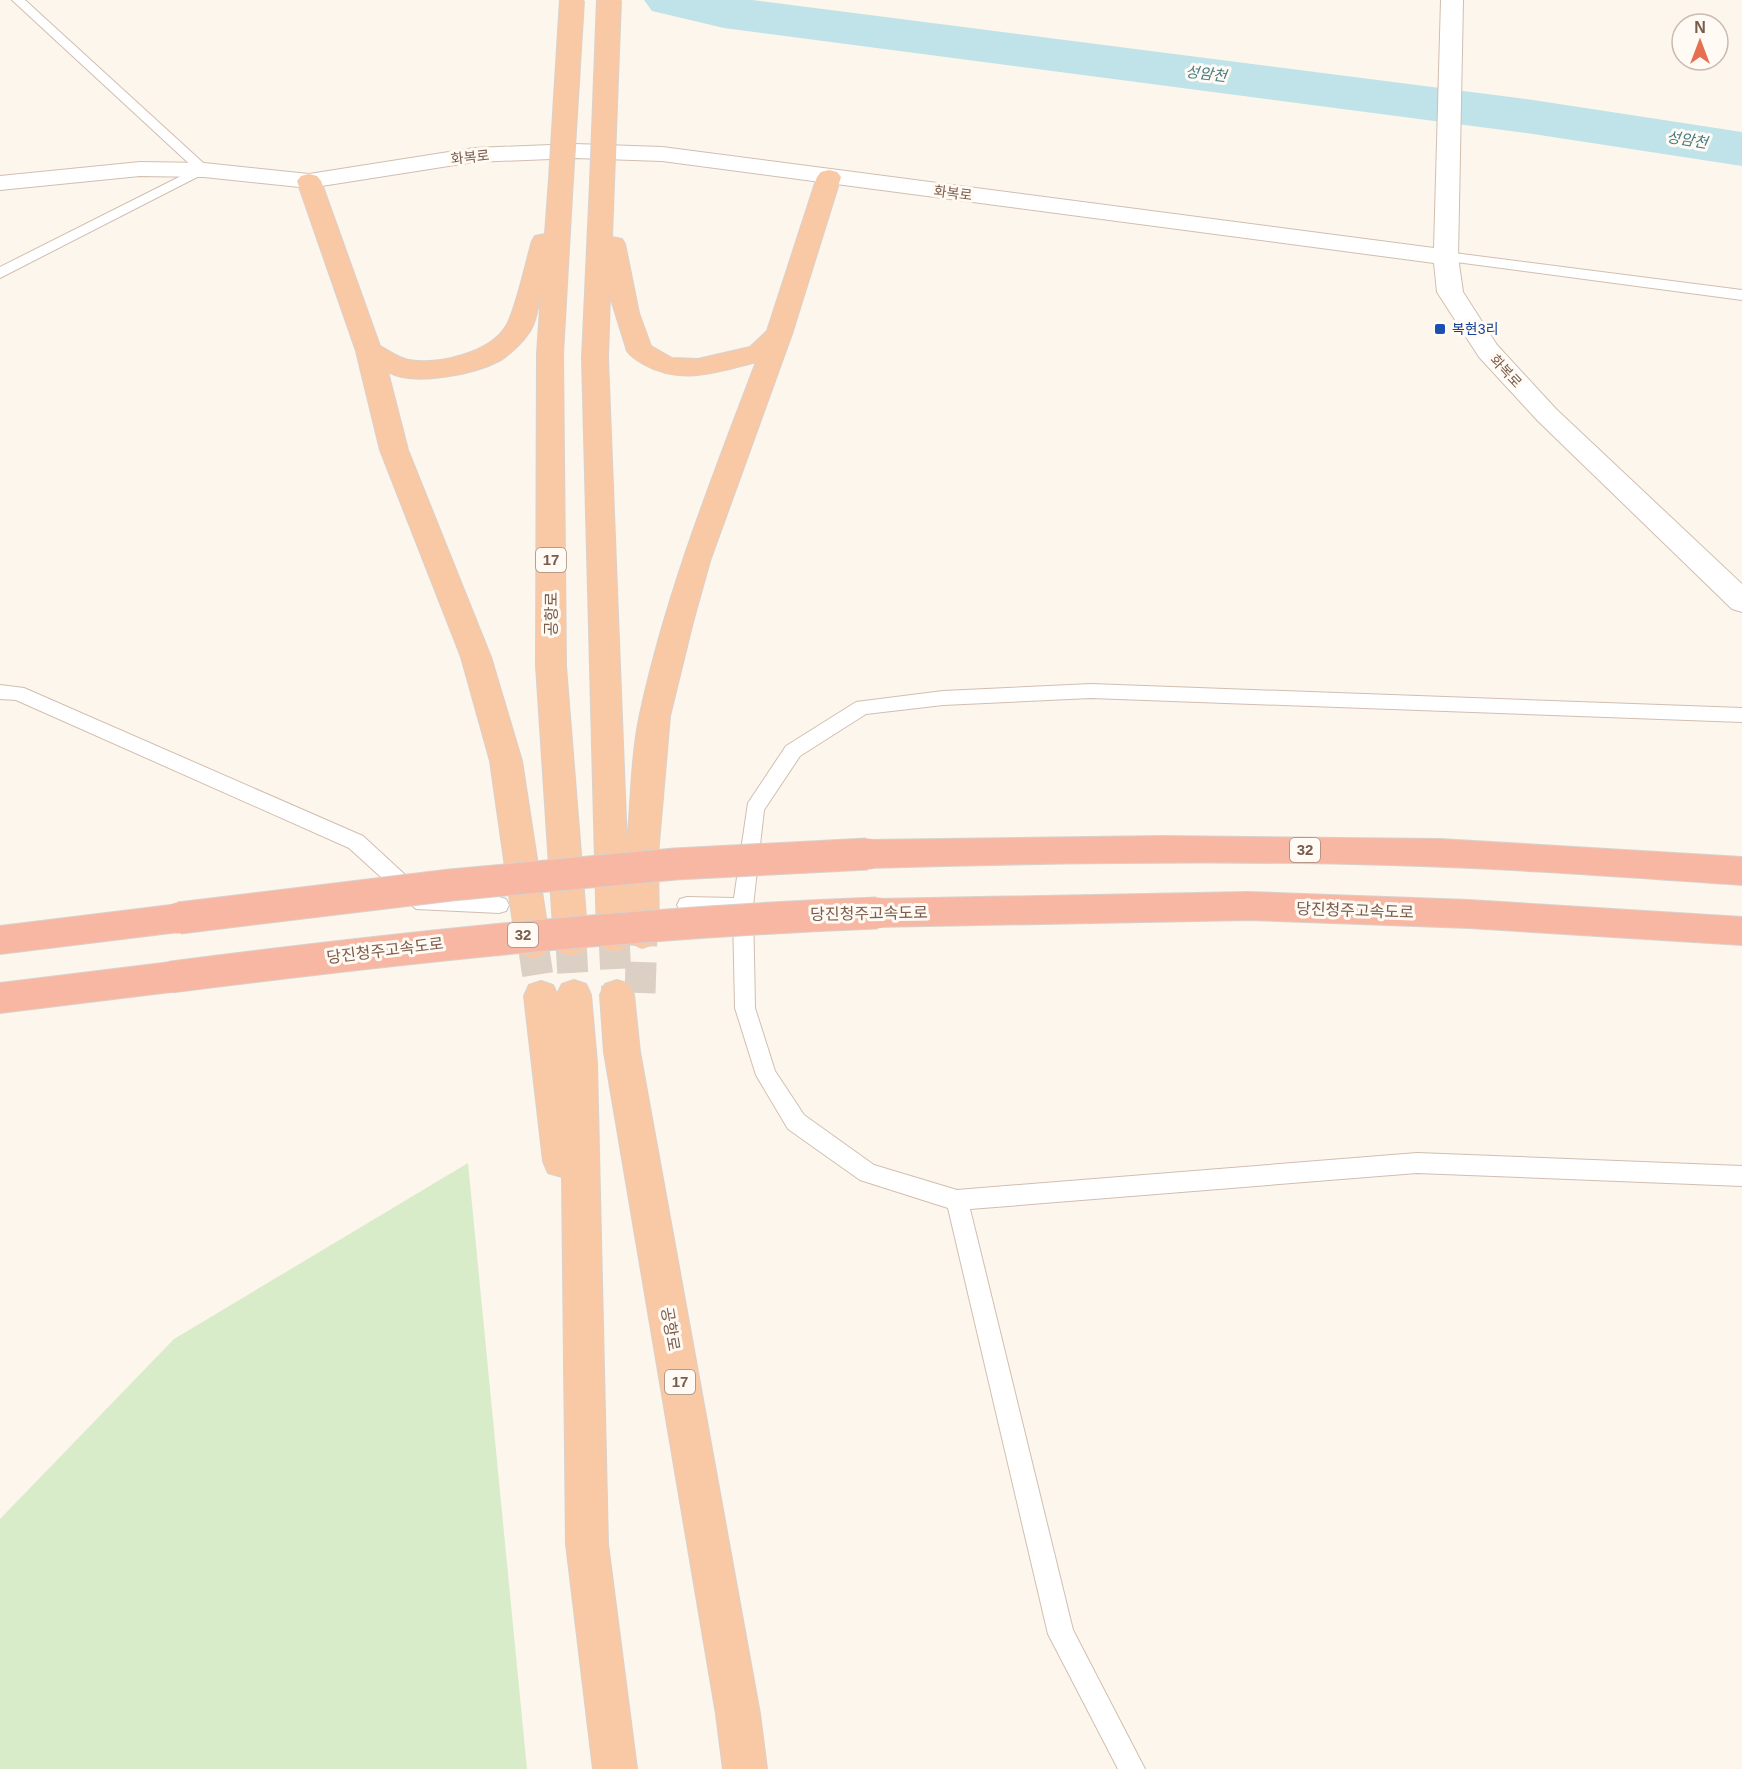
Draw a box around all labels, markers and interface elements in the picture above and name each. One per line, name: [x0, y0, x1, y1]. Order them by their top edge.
north arrow: [1670, 12, 1730, 72]
text: N: [1694, 19, 1706, 36]
water label: 성암천: [1184, 63, 1230, 85]
water label: 성암천: [1665, 128, 1711, 151]
street label: 화복로: [450, 147, 490, 167]
street label: 화복로: [933, 183, 973, 203]
place label: 복현3리: [1452, 321, 1498, 337]
marker: 복현3리: [1433, 322, 1447, 336]
street label: 화복로: [1487, 351, 1525, 391]
road number: 17: [536, 548, 566, 572]
street label: 공항로: [543, 592, 560, 636]
road number: 32: [1290, 838, 1320, 862]
street label: 당진청주고속도로: [1296, 900, 1414, 921]
street label: 당진청주고속도로: [810, 904, 928, 923]
road number: 32: [508, 923, 538, 947]
street label: 당진청주고속도로: [326, 935, 445, 966]
street label: 공항로: [658, 1306, 683, 1353]
road number: 17: [665, 1370, 695, 1394]

